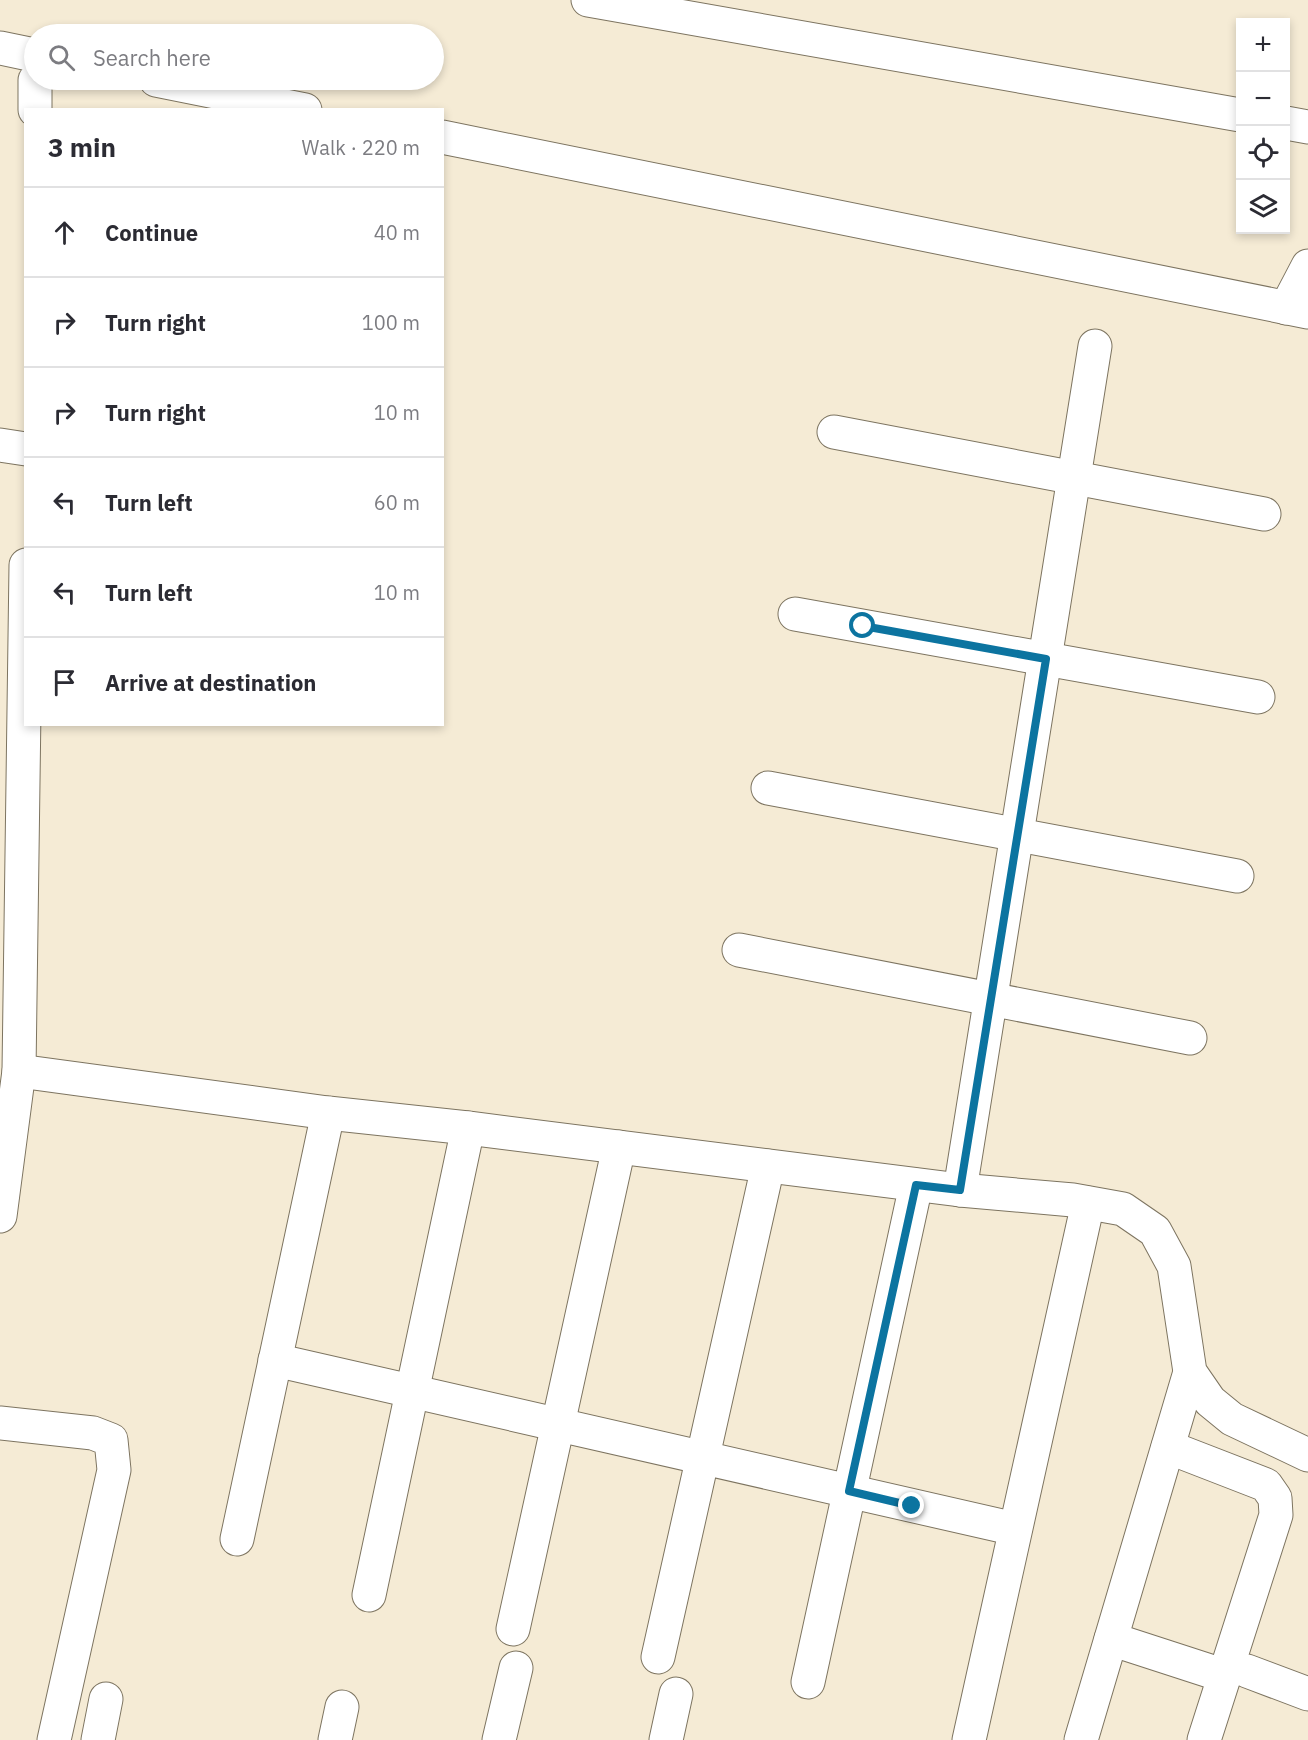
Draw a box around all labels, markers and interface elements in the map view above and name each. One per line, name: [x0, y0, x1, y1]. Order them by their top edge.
map controls: [1236, 18, 1290, 234]
button: +: [1236, 18, 1290, 72]
search box: [24, 24, 444, 90]
icon: search: [45, 41, 78, 74]
text: Search here: [93, 43, 211, 72]
button: −: [1236, 72, 1290, 126]
button: locate: [1236, 126, 1290, 180]
text: 3 min: [48, 130, 116, 164]
text: Walk · 220 m: [302, 134, 420, 161]
button: layers: [1236, 180, 1290, 234]
icon: ahead: [48, 216, 81, 249]
text: Continue: [105, 218, 198, 247]
text: 40 m: [374, 219, 420, 246]
icon: right: [48, 306, 81, 339]
text: Turn right: [105, 308, 206, 337]
text: 100 m: [362, 309, 420, 336]
icon: right: [48, 396, 81, 429]
text: Turn right: [105, 398, 206, 427]
text: 10 m: [374, 399, 420, 426]
icon: left: [48, 486, 81, 519]
text: Turn left: [105, 488, 193, 517]
text: 60 m: [374, 489, 420, 516]
icon: left: [48, 576, 81, 609]
text: Turn left: [105, 578, 193, 607]
text: 10 m: [374, 579, 420, 606]
route start: [849, 612, 875, 638]
icon: arrive: [48, 666, 81, 699]
text: Arrive at destination: [105, 668, 316, 697]
route end: [898, 1492, 924, 1518]

